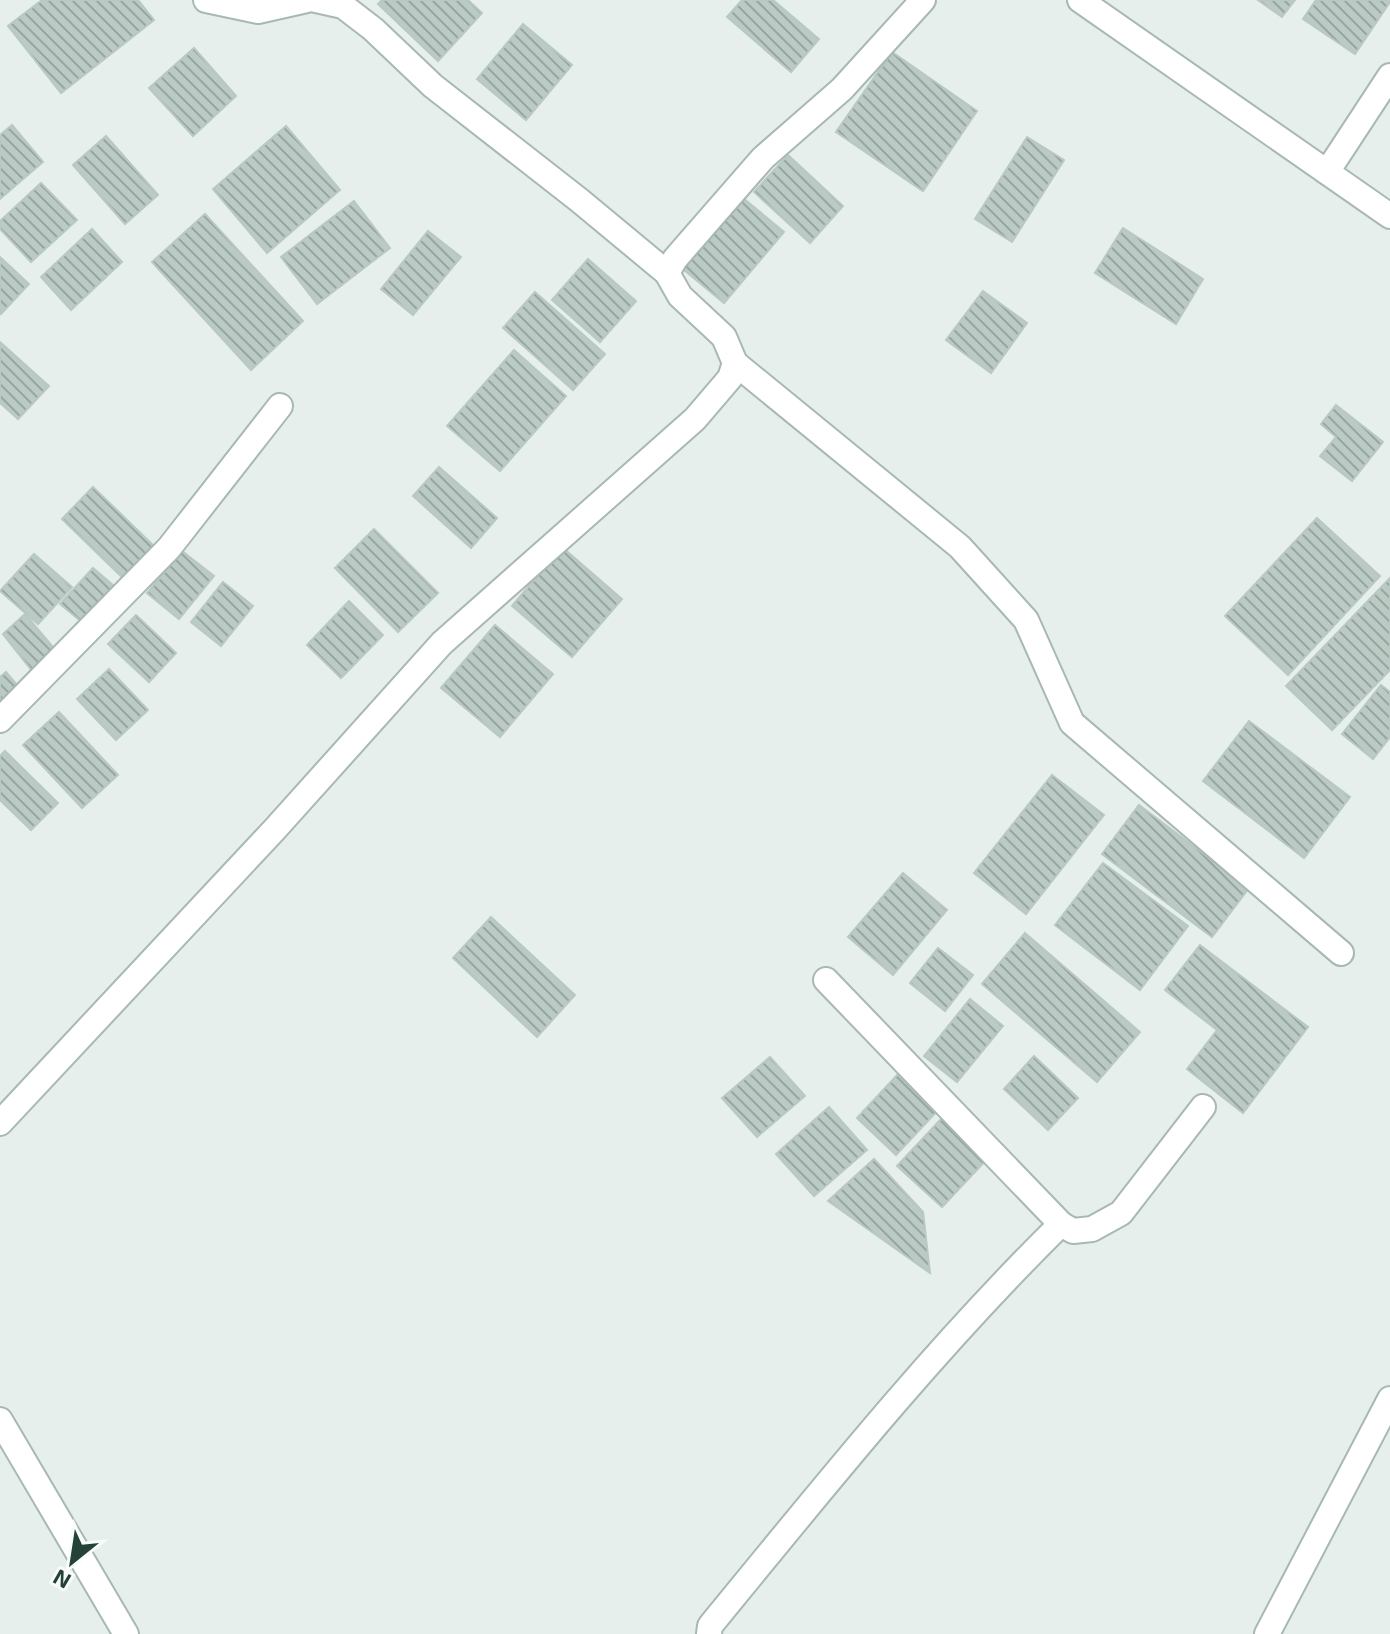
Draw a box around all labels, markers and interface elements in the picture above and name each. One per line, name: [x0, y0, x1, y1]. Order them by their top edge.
north arrow: [32, 1522, 112, 1602]
text: N: [48, 1565, 75, 1595]

